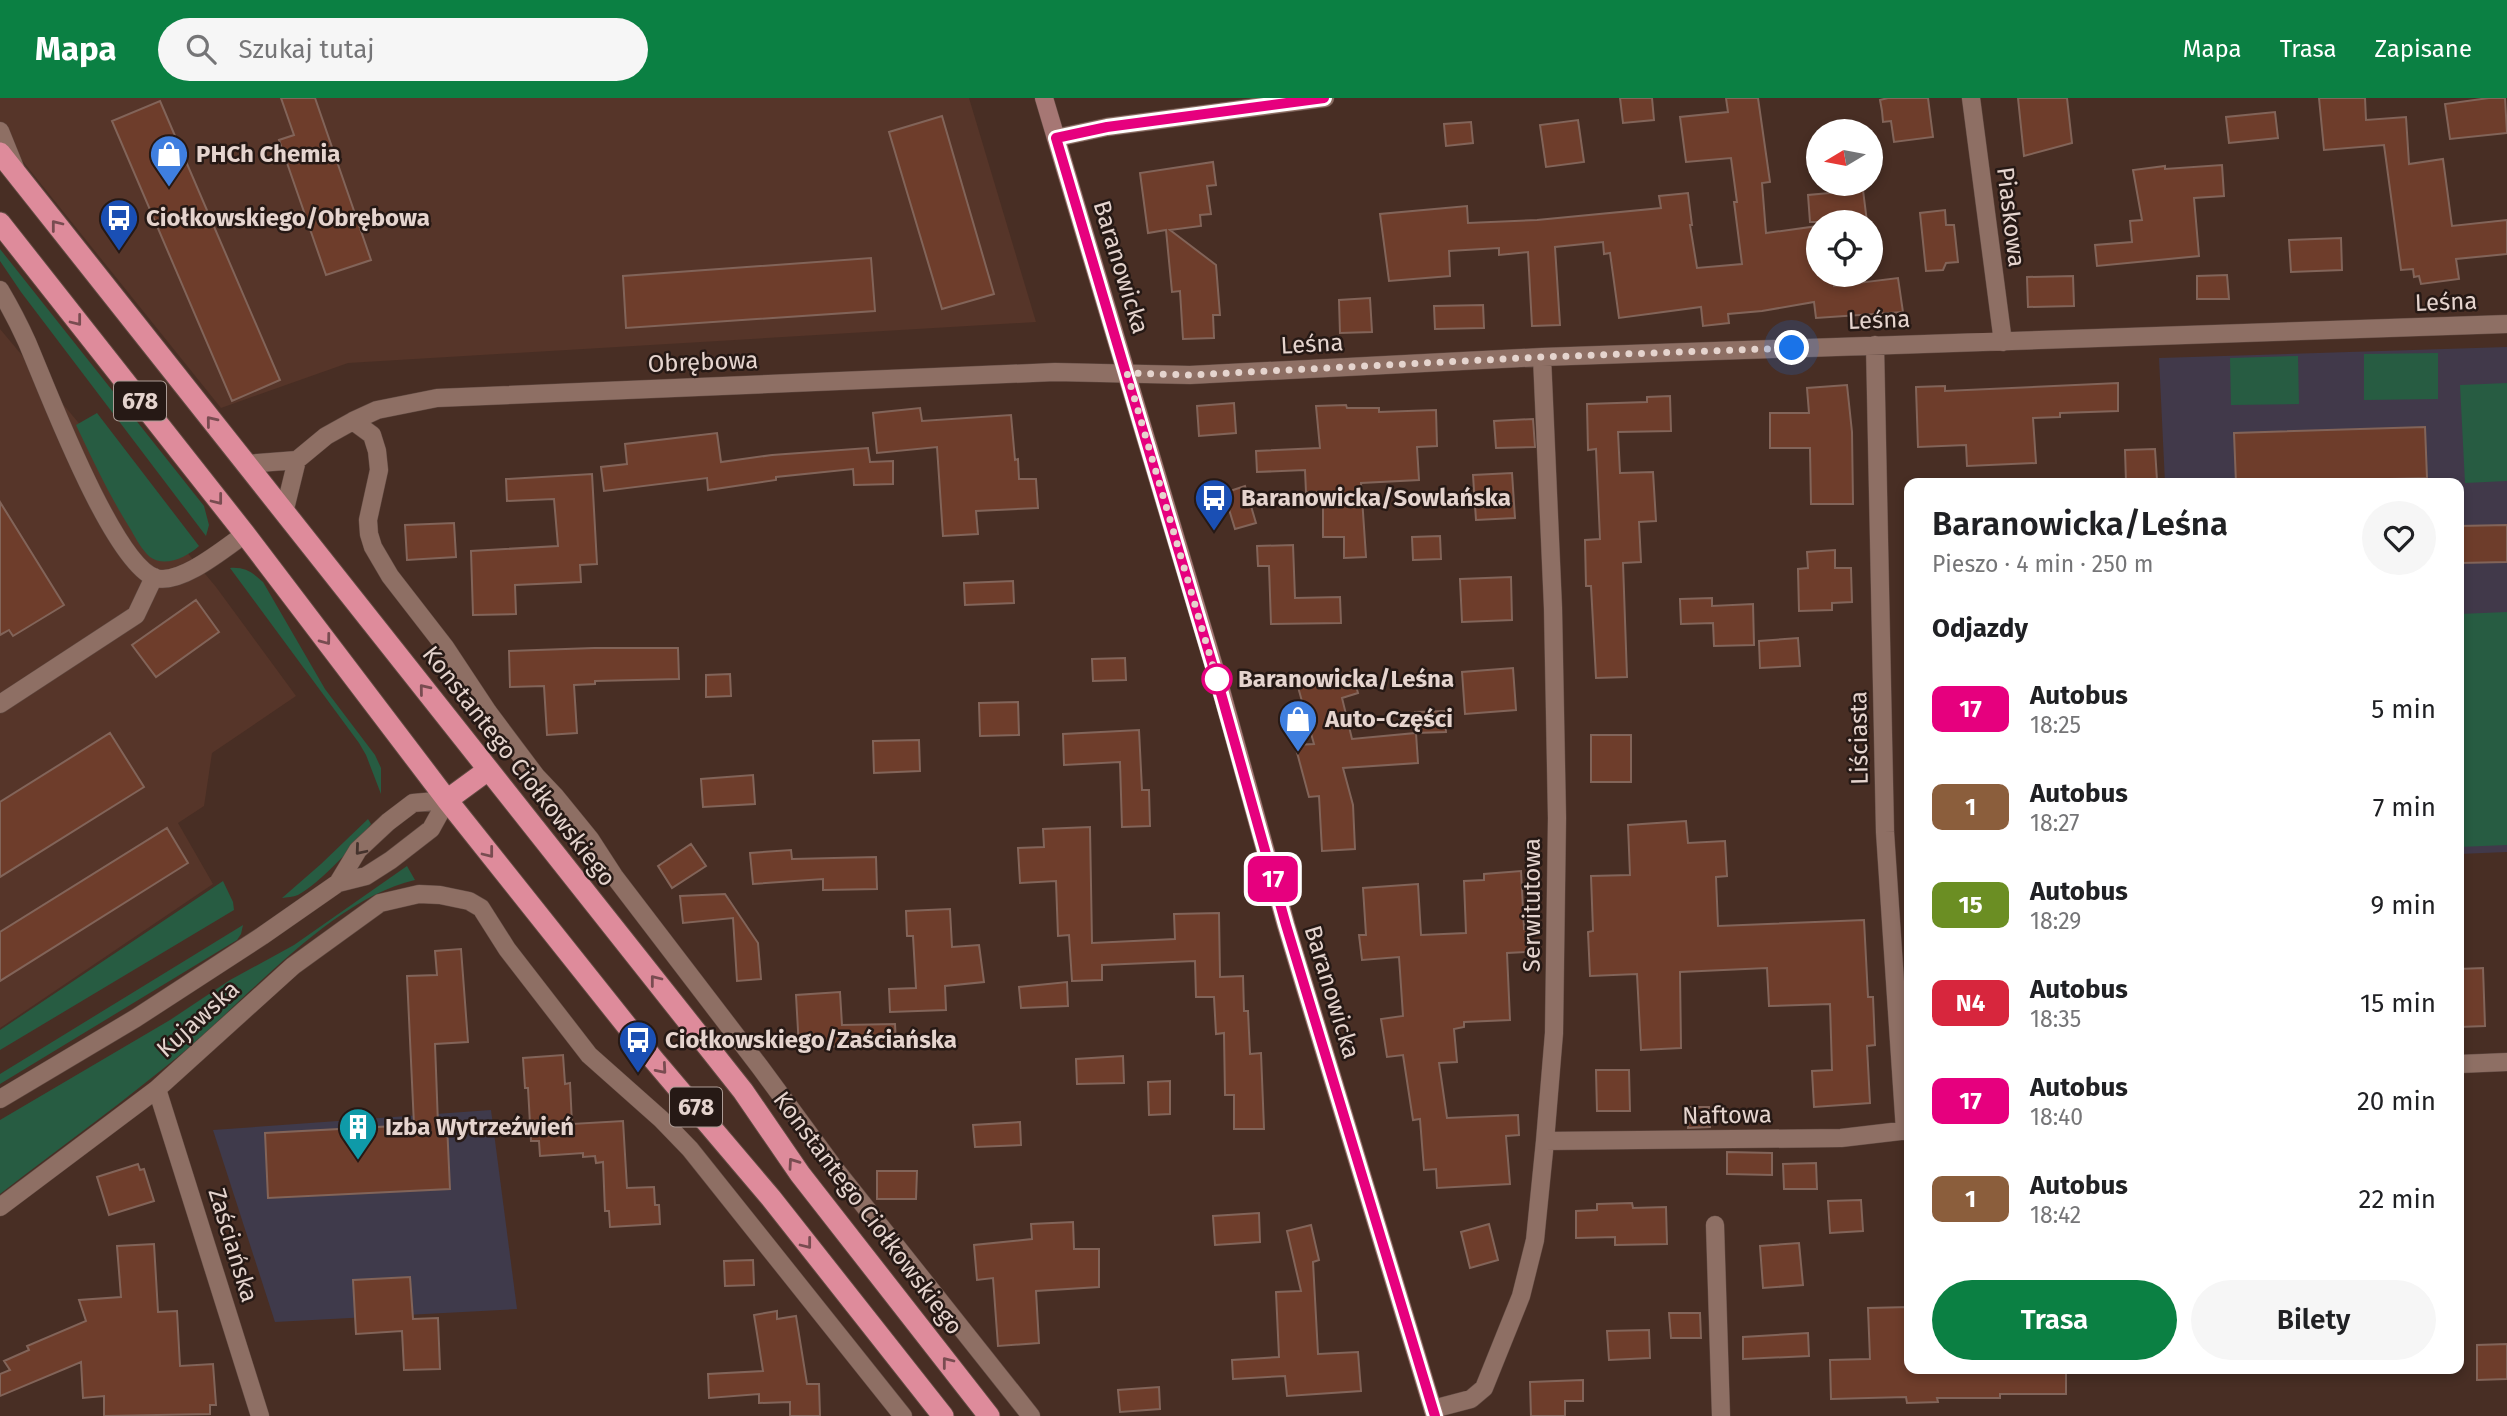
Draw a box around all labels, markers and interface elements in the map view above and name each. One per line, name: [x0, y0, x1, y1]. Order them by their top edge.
search box: [158, 18, 648, 81]
text: Mapa: [35, 29, 116, 69]
icon: search: [182, 30, 220, 68]
text: Szukaj tutaj: [238, 34, 375, 65]
text: Mapa: [2183, 35, 2242, 63]
text: Trasa: [2280, 35, 2337, 63]
text: Zapisane: [2375, 35, 2472, 63]
north arrow: [1806, 119, 1883, 196]
map controls: [1806, 119, 1883, 287]
shop icon: PHCh Chemia: [148, 133, 190, 188]
place label: PHCh Chemia: [196, 140, 340, 168]
street label: Piaskowa: [1991, 165, 2031, 269]
bus stop icon: Ciołkowskiego/Obrębowa: [98, 197, 140, 252]
street label: Baranowicka: [1087, 197, 1155, 337]
place label: Ciołkowskiego/Obrębowa: [146, 204, 430, 232]
button: locate: [1806, 210, 1883, 287]
one-way arrow: [51, 220, 64, 232]
street label: Leśna: [2414, 287, 2478, 317]
street label: Leśna: [1847, 305, 1911, 335]
one-way arrow: [69, 314, 82, 326]
street label: Leśna: [1280, 328, 1344, 360]
your location: [1774, 330, 1809, 365]
street label: Obrębowa: [647, 346, 759, 378]
road number: 678: [114, 382, 166, 420]
one-way arrow: [207, 416, 220, 429]
bus stop icon: Baranowicka/Sowlańska: [1193, 477, 1235, 532]
place label: Baranowicka/Sowlańska: [1241, 484, 1511, 512]
one-way arrow: [210, 493, 223, 505]
button: heart: [2362, 501, 2436, 575]
text: Baranowicka/Leśna: [1932, 504, 2228, 544]
text: Pieszo · 4 min · 250 m: [1932, 550, 2153, 578]
text: Odjazdy: [1932, 613, 2028, 644]
one-way arrow: [318, 633, 331, 645]
street label: Konstantego Ciołkowskiego: [417, 640, 621, 892]
marker: Baranowicka/Leśna: [1202, 664, 1232, 694]
place label: Baranowicka/Leśna: [1238, 665, 1454, 693]
text: Autobus: [2030, 680, 2128, 711]
one-way arrow: [419, 684, 432, 696]
street label: Liściasta: [1844, 691, 1874, 785]
text: 5 min: [2371, 694, 2436, 725]
text: 17: [1959, 695, 1982, 723]
shop icon: Auto-Części: [1277, 698, 1319, 753]
place label: Auto-Części: [1324, 705, 1453, 733]
text: 18:25: [2030, 711, 2081, 739]
text: Autobus: [2030, 778, 2128, 809]
text: 7 min: [2373, 792, 2436, 823]
text: 1: [1965, 793, 1976, 821]
text: 18:27: [2030, 809, 2080, 837]
street label: Serwitutowa: [1518, 838, 1546, 972]
one-way arrow: [356, 841, 368, 854]
one-way arrow: [481, 845, 494, 858]
line badge: 17: [1242, 856, 1304, 902]
text: 17: [1262, 865, 1284, 893]
text: Autobus: [2030, 876, 2128, 907]
text: 9 min: [2371, 890, 2436, 921]
text: 15: [1959, 891, 1983, 919]
text: 18:29: [2030, 907, 2081, 935]
street label: Baranowicka: [1298, 922, 1366, 1062]
text: Autobus: [2030, 974, 2128, 1005]
street label: Kujawska: [151, 975, 245, 1063]
one-way arrow: [651, 975, 664, 988]
text: 15 min: [2360, 988, 2436, 1019]
text: N4: [1956, 989, 1985, 1017]
text: 18:35: [2030, 1005, 2081, 1033]
bus stop icon: Ciołkowskiego/Zaściańska: [617, 1019, 659, 1074]
place label: Ciołkowskiego/Zaściańska: [665, 1026, 957, 1054]
one-way arrow: [654, 1061, 666, 1074]
text: Autobus: [2030, 1072, 2128, 1103]
street label: Konstantego Ciołkowskiego: [767, 1086, 969, 1340]
text: 20 min: [2357, 1086, 2436, 1117]
text: 17: [1959, 1087, 1982, 1115]
road number: 678: [670, 1088, 722, 1126]
street label: Naftowa: [1682, 1100, 1772, 1130]
text: 18:40: [2030, 1103, 2083, 1131]
building icon: Izba Wytrzeźwień: [337, 1106, 379, 1161]
place label: Izba Wytrzeźwień: [385, 1113, 574, 1141]
one-way arrow: [789, 1158, 801, 1171]
text: Autobus: [2030, 1170, 2128, 1201]
text: 22 min: [2359, 1184, 2436, 1215]
street label: Zaściańska: [202, 1185, 264, 1305]
text: 1: [1965, 1185, 1976, 1213]
text: 18:42: [2030, 1201, 2081, 1229]
one-way arrow: [799, 1236, 812, 1249]
button: Trasa: [1932, 1280, 2177, 1360]
button: Bilety: [2191, 1280, 2436, 1360]
one-way arrow: [943, 1358, 955, 1371]

